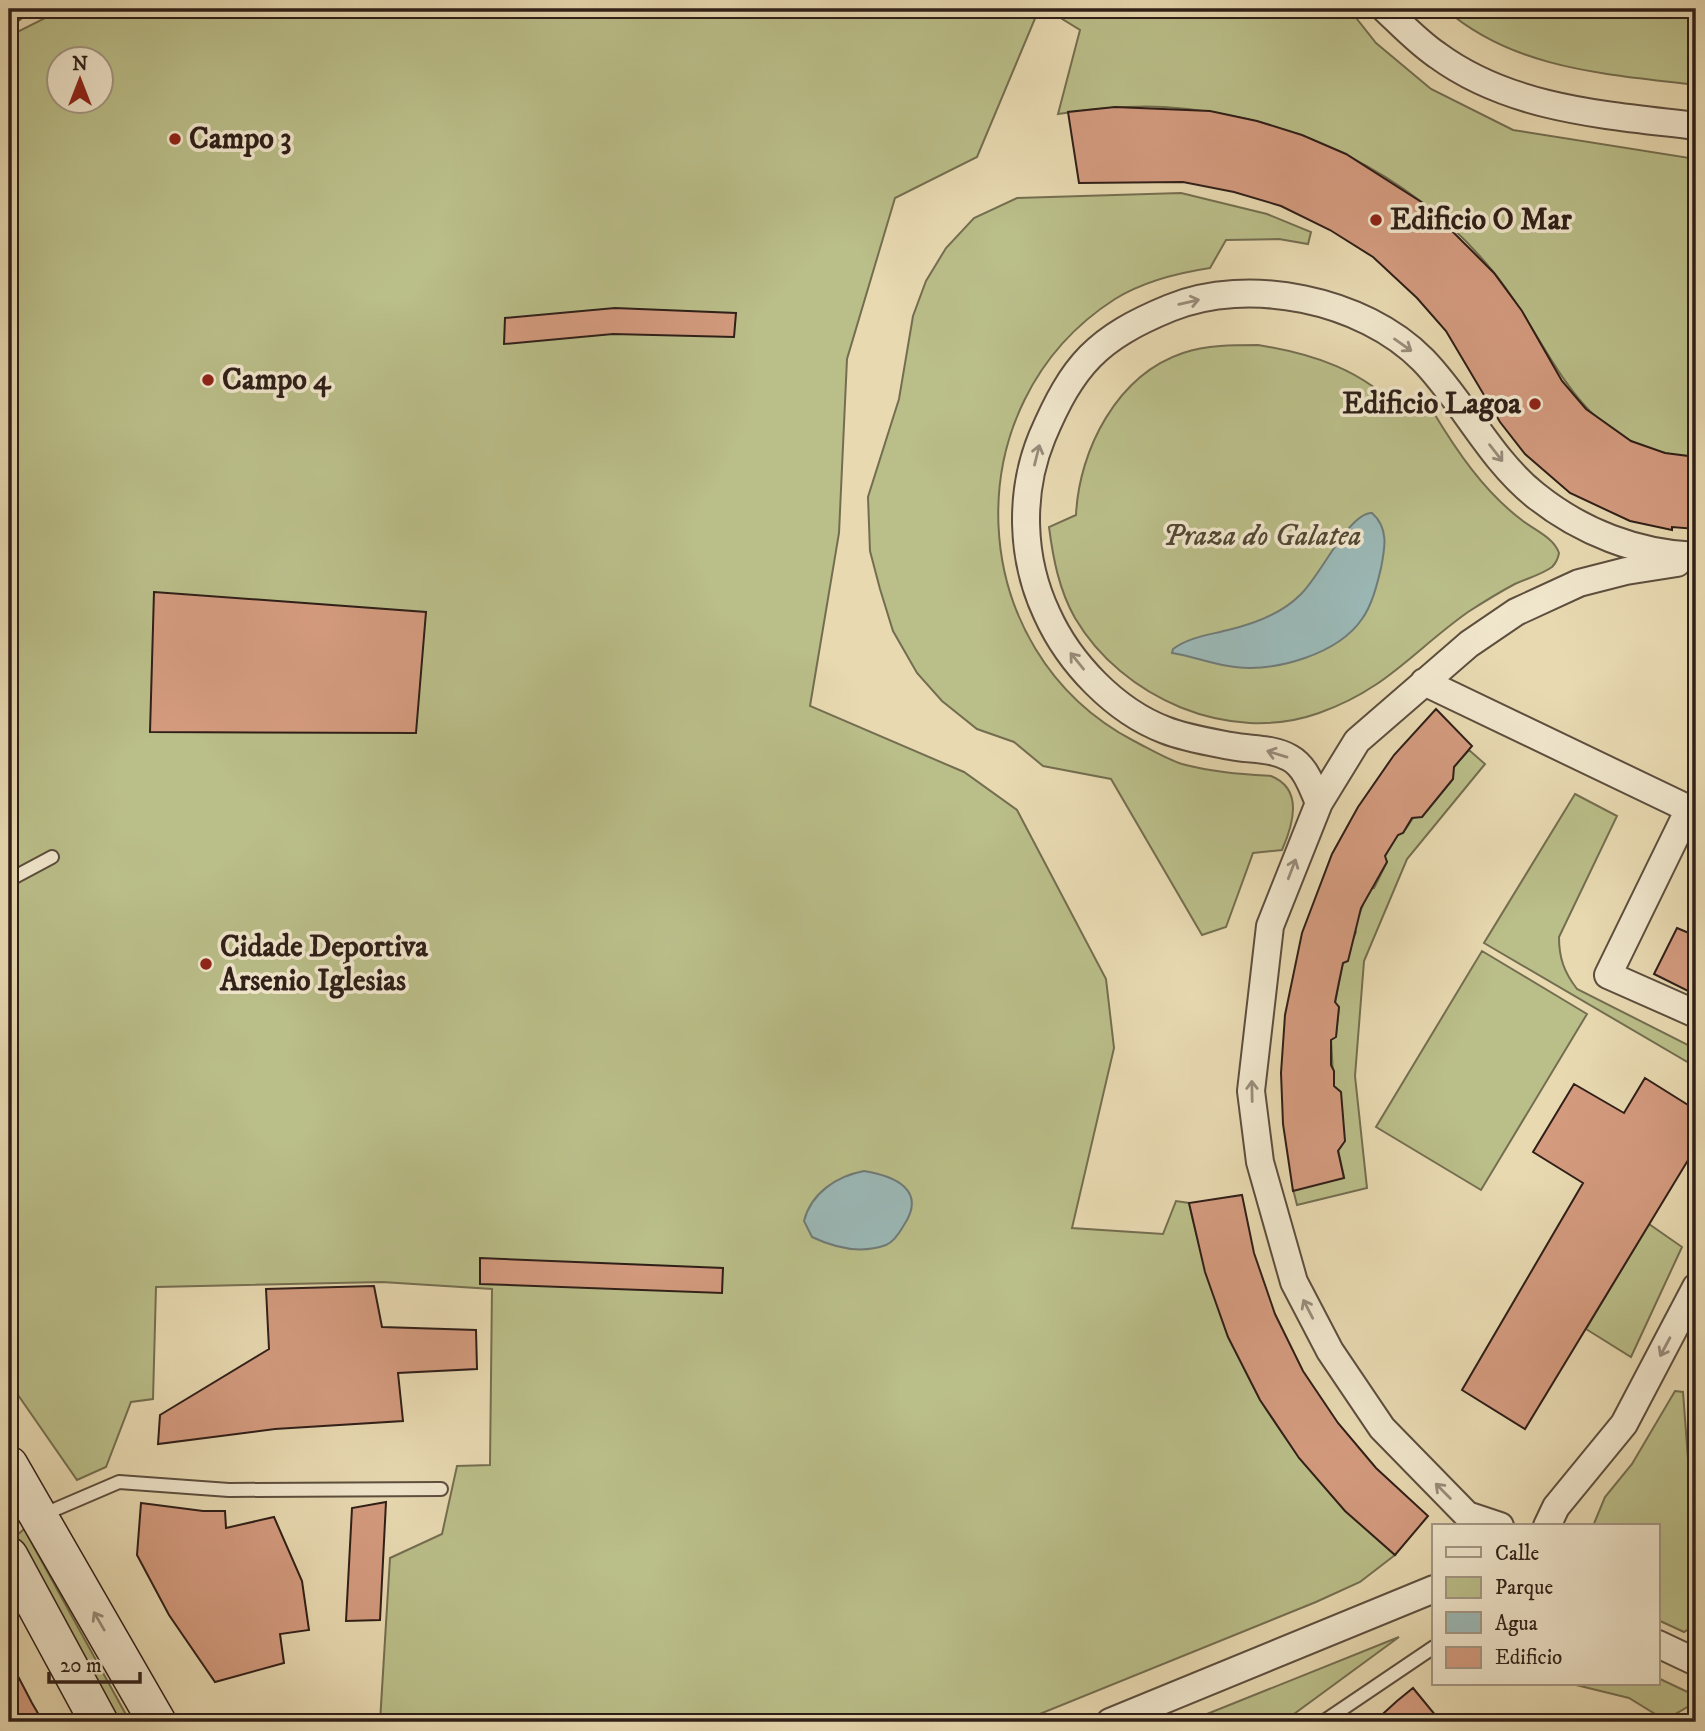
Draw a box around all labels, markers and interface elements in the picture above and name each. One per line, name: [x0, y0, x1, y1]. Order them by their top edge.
north arrow: [46, 46, 116, 116]
text: N: [72, 53, 88, 76]
place label: Campo 3: [189, 121, 292, 158]
marker: Campo 3: [167, 131, 183, 147]
place label: Edificio O Mar: [1390, 202, 1572, 239]
marker: Edificio O Mar: [1368, 212, 1384, 228]
one-way arrow: [1177, 295, 1199, 308]
one-way arrow: [1393, 338, 1412, 352]
place label: Campo 4: [222, 362, 332, 399]
marker: Campo 4: [200, 372, 216, 388]
place label: Edificio Lagoa: [1342, 386, 1522, 423]
marker: Edificio Lagoa: [1527, 396, 1543, 412]
one-way arrow: [1031, 444, 1044, 466]
one-way arrow: [1489, 444, 1504, 462]
park label: Praza do Galatea: [1163, 518, 1361, 555]
one-way arrow: [1069, 653, 1085, 671]
one-way arrow: [1266, 746, 1288, 759]
one-way arrow: [1287, 858, 1300, 880]
place label: Cidade Deportiva Arsenio Iglesias: [219, 929, 429, 1000]
marker: Cidade Deportiva Arsenio Iglesias: [198, 956, 214, 972]
one-way arrow: [1246, 1080, 1259, 1103]
one-way arrow: [1301, 1300, 1315, 1320]
one-way arrow: [1658, 1336, 1671, 1357]
one-way arrow: [1435, 1482, 1452, 1499]
legend: [1432, 1524, 1660, 1686]
text: Calle: [1495, 1541, 1539, 1567]
text: Parque: [1495, 1575, 1553, 1601]
one-way arrow: [92, 1611, 106, 1631]
text: Agua: [1495, 1611, 1538, 1637]
scale bar: [49, 1640, 140, 1684]
text: Edificio: [1495, 1645, 1562, 1671]
text: 20 m: [60, 1653, 102, 1679]

